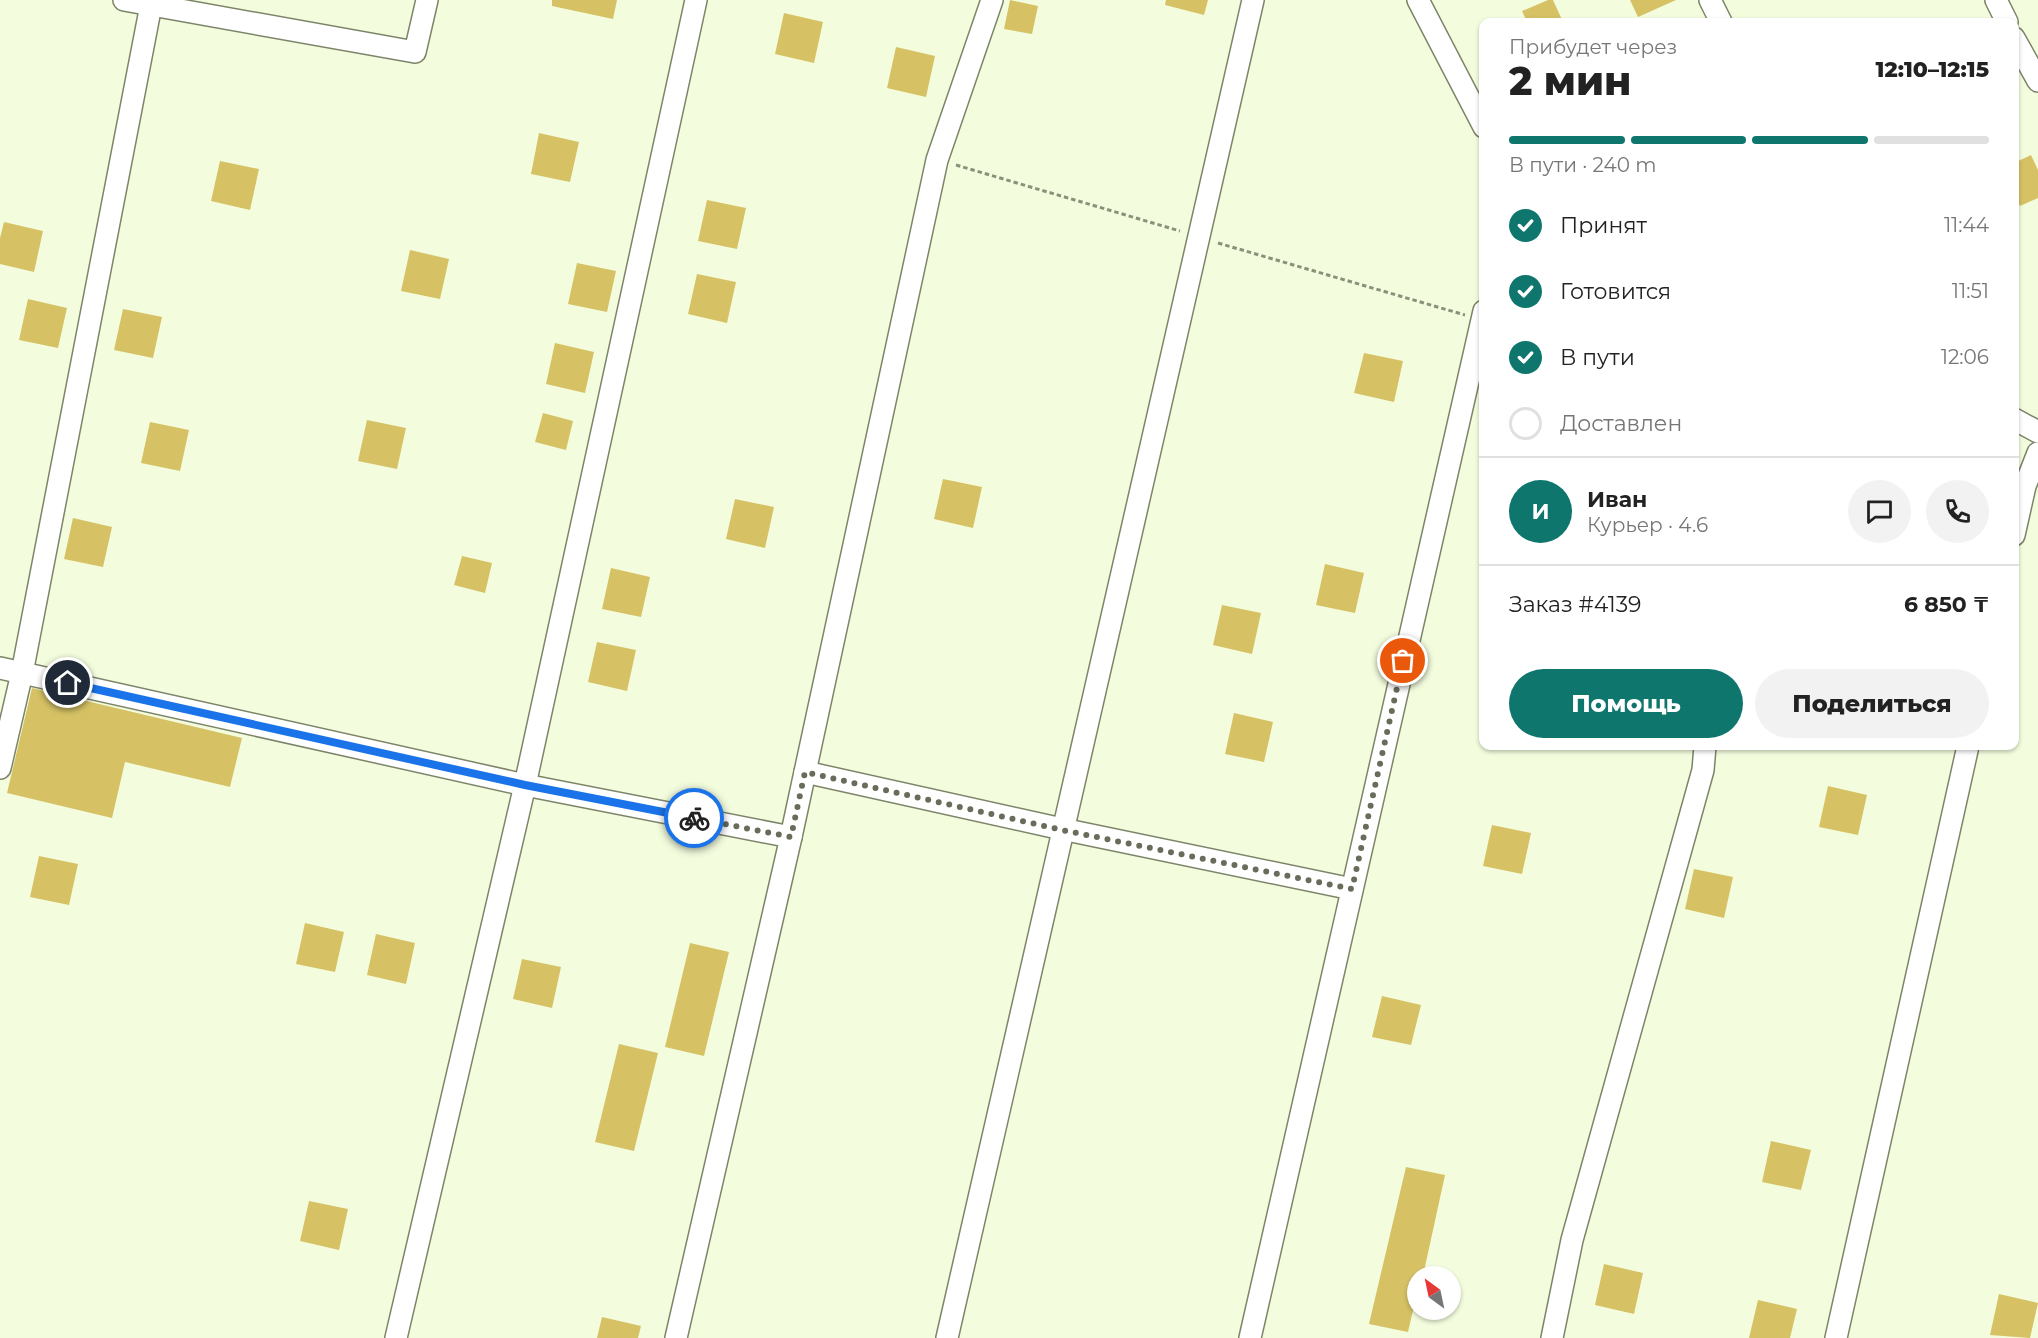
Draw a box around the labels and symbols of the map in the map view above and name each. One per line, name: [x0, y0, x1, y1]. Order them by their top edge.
pin: [1377, 635, 1428, 686]
pin: [42, 657, 93, 708]
courier: [664, 788, 724, 848]
north arrow: [1407, 1266, 1461, 1320]

